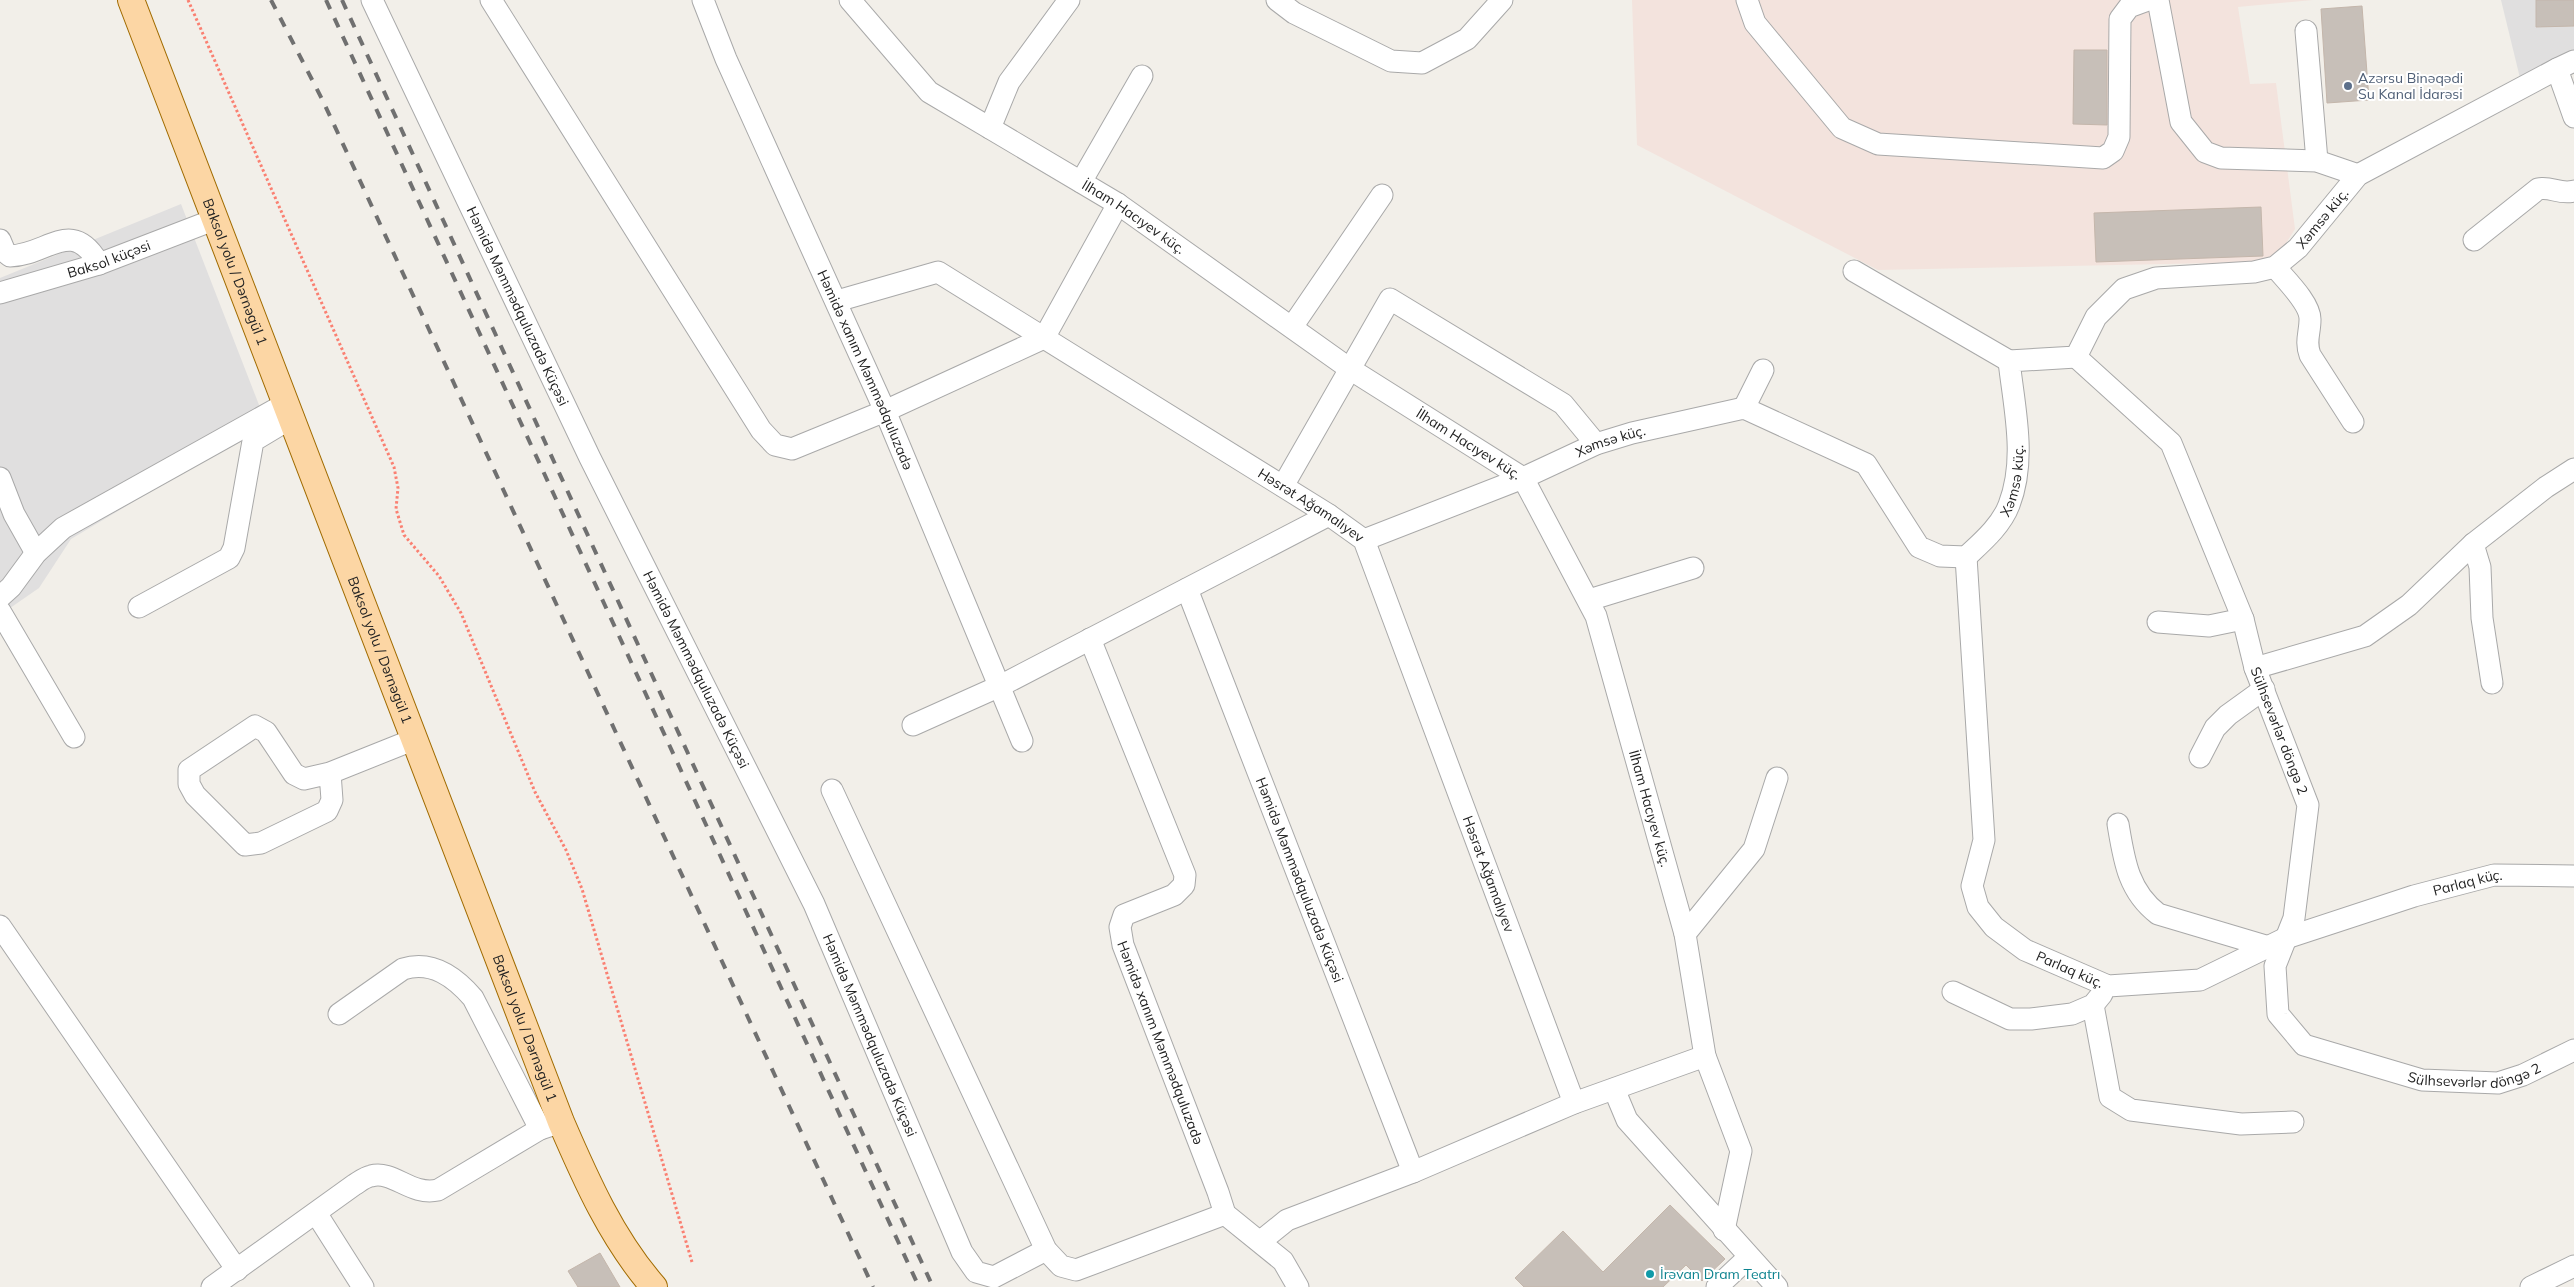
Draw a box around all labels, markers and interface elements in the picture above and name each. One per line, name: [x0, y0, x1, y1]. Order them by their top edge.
place label: Azərsu Binəqədi Su Kanal İdarəsi: [2358, 69, 2463, 103]
marker: Azərsu Binəqədi Su Kanal İdarəsi: [2342, 80, 2354, 92]
street label: İlham Hacıyev küç.: [1079, 176, 1189, 258]
street label: Xəmsə küç.: [2292, 185, 2352, 252]
street label: Baksol yolu / Dərnəgül 1: [199, 196, 271, 348]
street label: Həmidə Məmmədquluzadə Küçəsi: [463, 203, 573, 409]
street label: Baksol küçəsi: [65, 236, 153, 282]
street label: Həmidə xanım Məmmədquluzadə: [813, 267, 917, 473]
street label: İlham Hacıyev küç.: [1413, 404, 1525, 484]
street label: Xəmsə küç.: [1573, 421, 1647, 461]
street label: Xəmsə küç.: [1996, 445, 2027, 520]
street label: Həsrət Ağamalıyev: [1255, 464, 1368, 547]
street label: Həmidə Məmmədquluzadə Küçəsi: [639, 568, 753, 771]
street label: Baksol yolu / Dərnəgül 1: [344, 574, 416, 726]
street label: Sülhsevərlər döngə 2: [2246, 664, 2312, 797]
street label: İlham Hacıyev küç.: [1625, 748, 1675, 869]
street label: Həmidə Məmmədquluzadə Küçəsi: [1252, 775, 1348, 985]
street label: Həsrət Ağamalıyev: [1459, 813, 1519, 935]
street label: Parlaq küç.: [2431, 866, 2503, 900]
street label: Həmidə Məmmədquluzadə Küçəsi: [819, 931, 921, 1139]
street label: Həmidə xanım Məmmədquluzadə: [1113, 938, 1208, 1147]
street label: Parlaq küç.: [2033, 947, 2106, 992]
street label: Baksol yolu / Dərnəgül 1: [489, 952, 561, 1104]
street label: Sülhsevərlər döngə 2: [2406, 1059, 2544, 1092]
place label: İrəvan Dram Teatrı: [1660, 1265, 1780, 1283]
marker: İrəvan Dram Teatrı: [1644, 1268, 1656, 1280]

